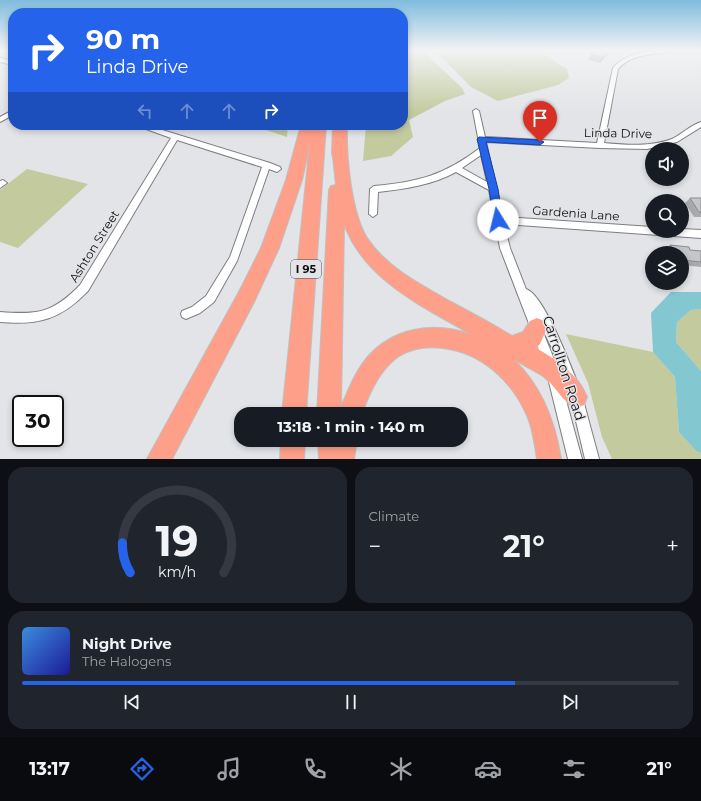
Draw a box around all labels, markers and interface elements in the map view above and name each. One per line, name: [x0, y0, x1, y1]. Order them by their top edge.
text: 90 m: [86, 22, 160, 56]
icon: right: [20, 24, 72, 76]
text: Linda Drive: [86, 56, 188, 78]
icon: left: [134, 100, 156, 122]
icon: ahead: [176, 100, 198, 122]
icon: ahead: [218, 100, 240, 122]
icon: right: [260, 100, 282, 122]
pin: [523, 101, 557, 142]
icon: arrive: [529, 107, 551, 129]
street label: Linda Drive: [584, 125, 652, 141]
map controls: [645, 142, 689, 290]
button: sound: [645, 142, 689, 186]
button: search: [645, 194, 689, 238]
position arrow: [477, 199, 519, 241]
street label: Gardenia Lane: [532, 202, 620, 224]
street label: Ashton Street: [66, 207, 122, 285]
button: layers: [645, 246, 689, 290]
road number: I 95: [291, 260, 321, 278]
street label: Carrollton Road: [539, 313, 589, 423]
speed limit sign: 30: [12, 395, 64, 447]
text: 13:18 · 1 min · 140 m: [277, 417, 425, 436]
text: Climate: [369, 508, 419, 524]
text: 19: [156, 516, 199, 566]
text: 21°: [503, 528, 545, 565]
text: −: [369, 533, 381, 560]
text: +: [666, 533, 679, 560]
text: km/h: [158, 563, 196, 581]
text: Night Drive: [82, 634, 172, 653]
text: The Halogens: [82, 653, 171, 669]
icon: previous: [121, 691, 143, 713]
icon: pause: [340, 691, 362, 713]
icon: next: [559, 691, 581, 713]
icon: directions: [128, 755, 156, 783]
icon: music: [215, 755, 243, 783]
icon: phone: [301, 755, 329, 783]
icon: climate: [387, 755, 415, 783]
icon: car: [474, 755, 502, 783]
icon: filters: [560, 755, 588, 783]
text: 13:17: [29, 758, 70, 780]
text: 21°: [647, 758, 672, 780]

